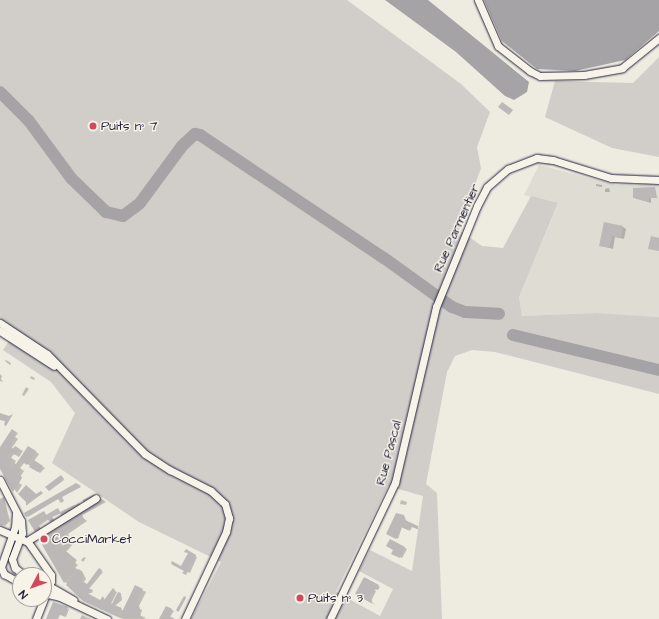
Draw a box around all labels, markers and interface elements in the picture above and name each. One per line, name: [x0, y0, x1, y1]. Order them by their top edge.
place label: Puits n° 7: [101, 118, 157, 134]
marker: Puits n° 7: [88, 121, 98, 131]
street label: Rue Parmentier: [431, 181, 483, 275]
street label: Rue Pascal: [373, 419, 405, 487]
place label: CocciMarket: [52, 531, 132, 547]
marker: CocciMarket: [39, 534, 49, 544]
north arrow: [12, 567, 52, 607]
text: N: [15, 587, 31, 602]
place label: Puits n° 3: [308, 590, 363, 606]
marker: Puits n° 3: [295, 593, 305, 603]

